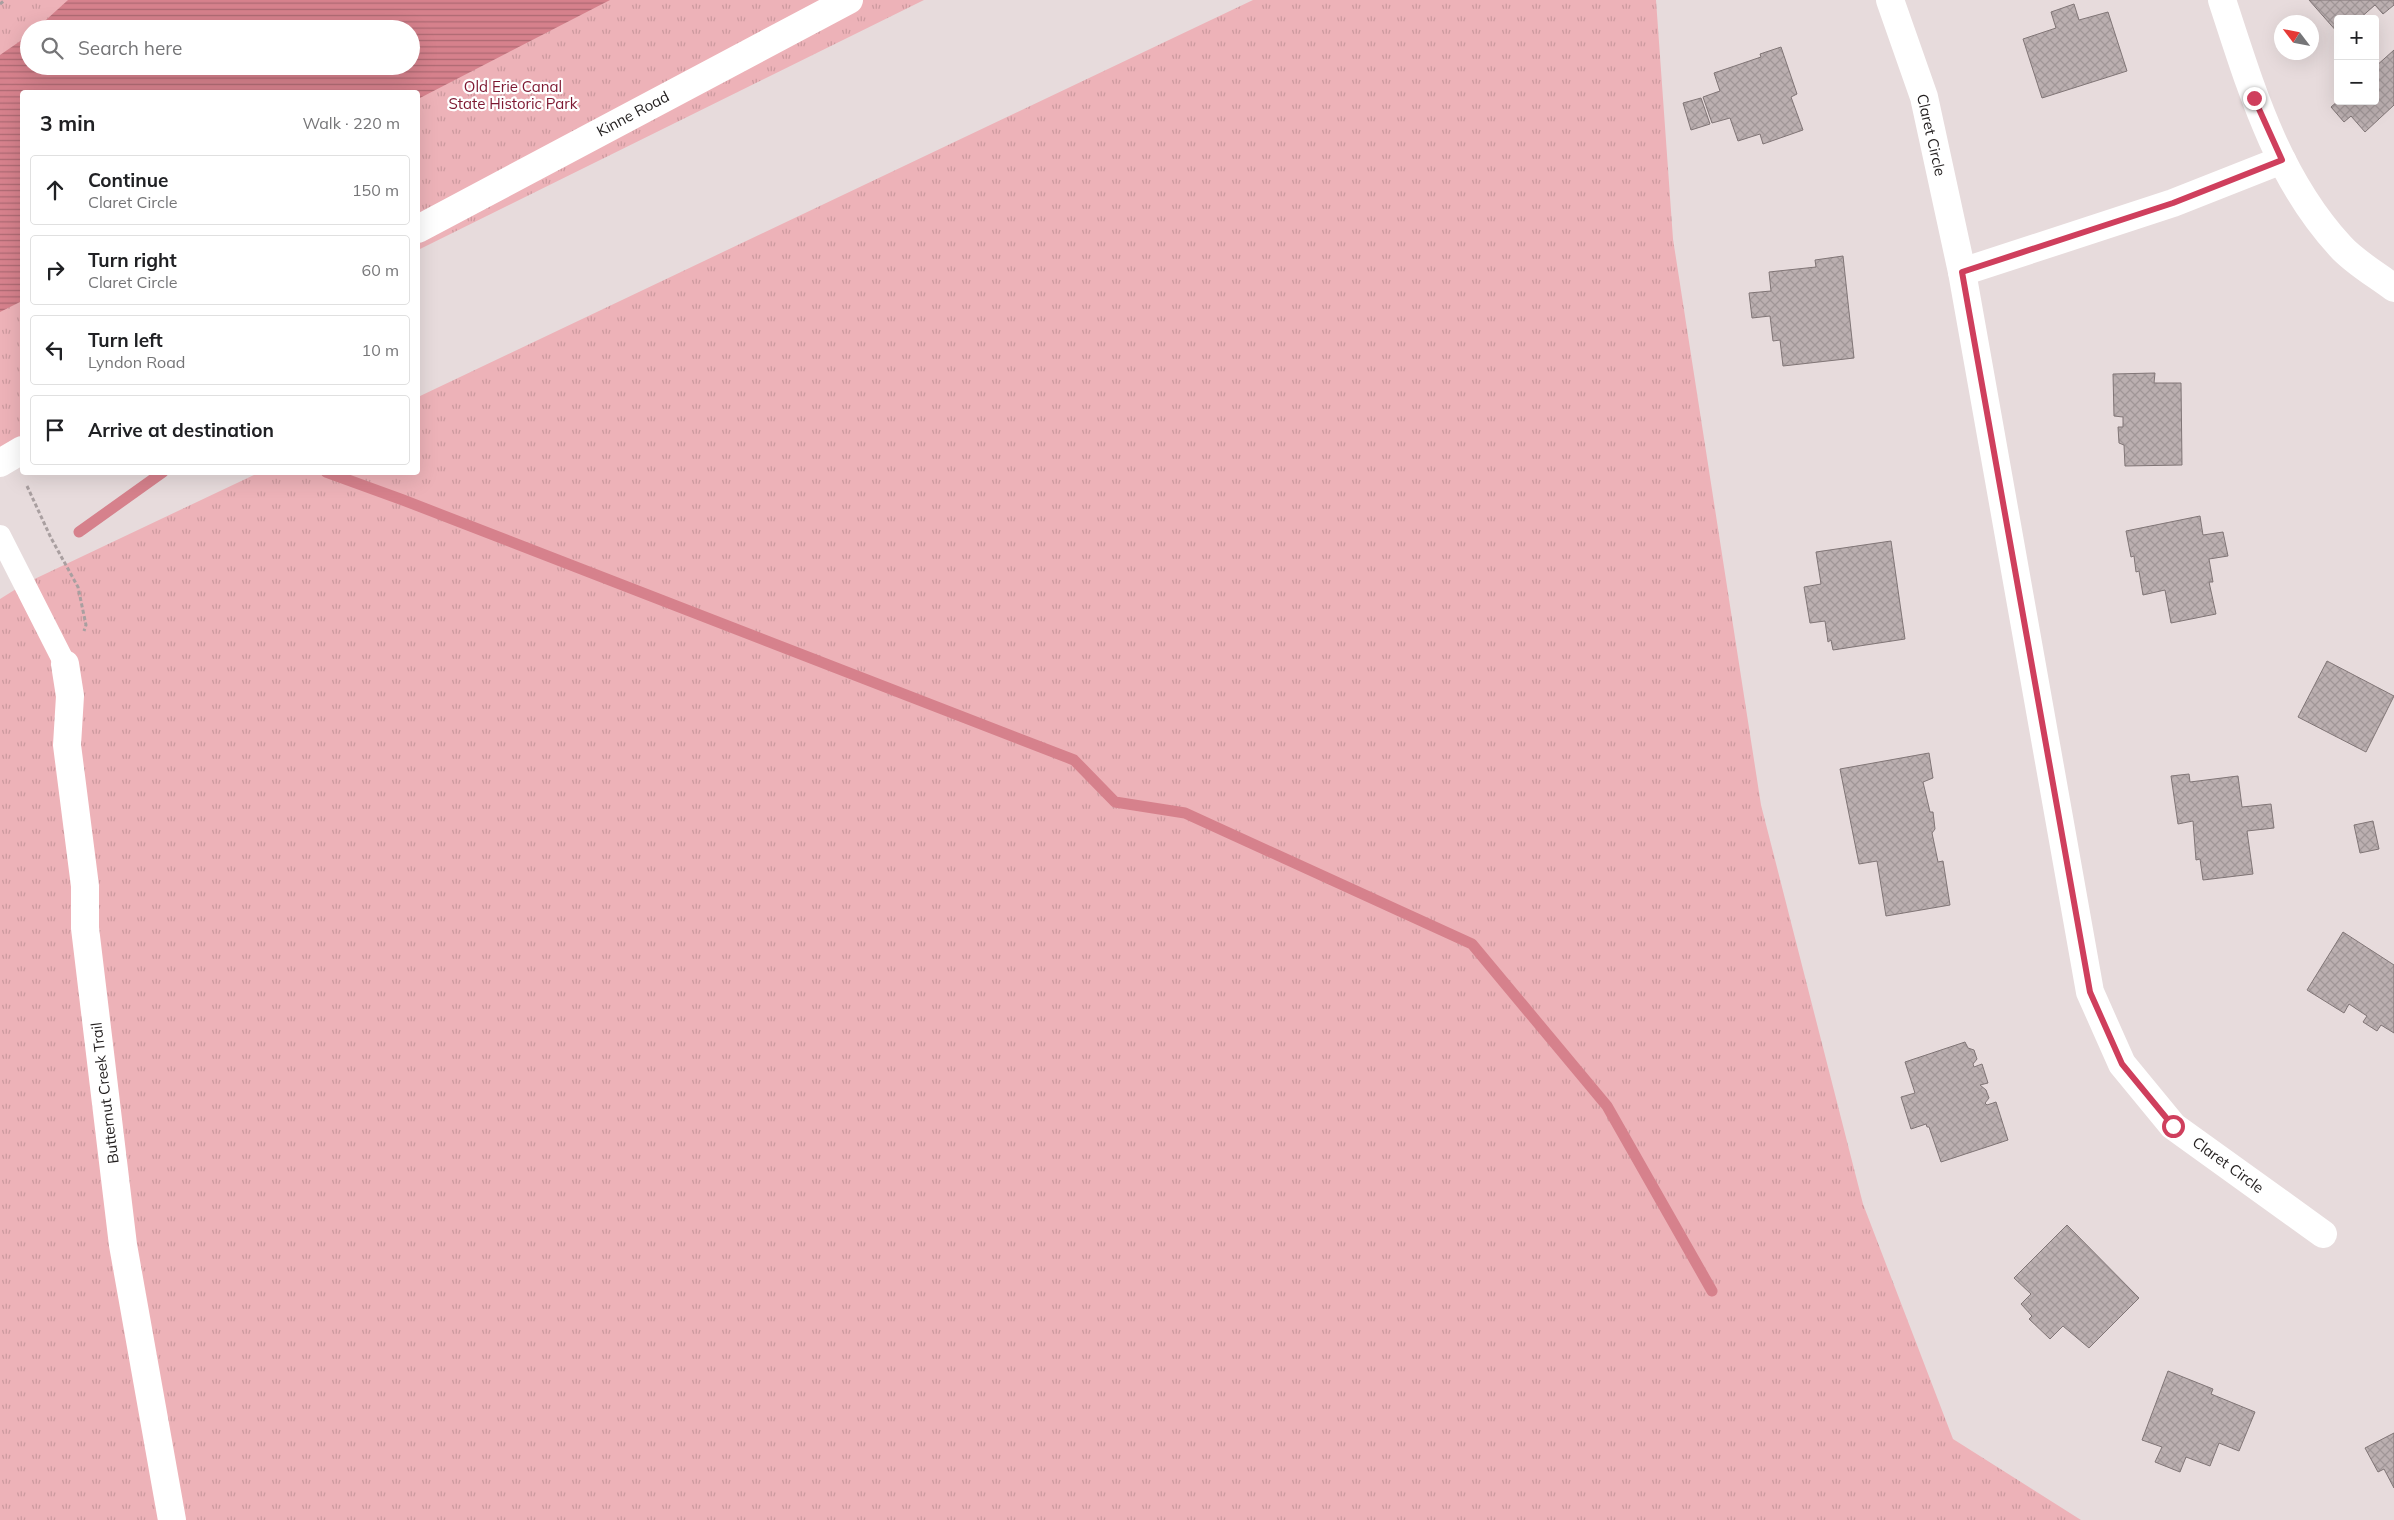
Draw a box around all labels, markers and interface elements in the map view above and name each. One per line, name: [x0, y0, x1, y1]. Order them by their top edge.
north arrow: [2274, 15, 2319, 60]
map controls: [2334, 15, 2379, 105]
button: +: [2334, 15, 2379, 60]
search box: [20, 20, 420, 75]
icon: search: [38, 34, 66, 62]
text: Search here: [78, 36, 182, 60]
button: −: [2334, 60, 2379, 105]
park label: Old Erie Canal State Historic Park: [449, 77, 578, 113]
street label: Kinne Road: [593, 87, 672, 141]
route end: [2243, 87, 2266, 110]
street label: Claret Circle: [1913, 92, 1950, 178]
text: 3 min: [40, 110, 95, 136]
text: Walk · 220 m: [302, 113, 400, 133]
text: Continue: [88, 168, 168, 192]
icon: ahead: [41, 176, 69, 204]
text: 150 m: [352, 180, 399, 200]
text: Claret Circle: [88, 192, 177, 212]
text: Turn right: [88, 248, 177, 272]
icon: right: [41, 256, 69, 284]
text: 60 m: [362, 260, 399, 280]
text: Claret Circle: [88, 272, 177, 292]
text: Turn left: [88, 328, 163, 352]
icon: left: [41, 336, 69, 364]
text: 10 m: [362, 340, 399, 360]
text: Lyndon Road: [88, 352, 185, 372]
icon: arrive: [41, 416, 69, 444]
text: Arrive at destination: [88, 418, 274, 442]
street label: Butternut Creek Trail: [86, 1021, 123, 1165]
route start: [2162, 1115, 2185, 1138]
street label: Claret Circle: [2189, 1132, 2268, 1197]

